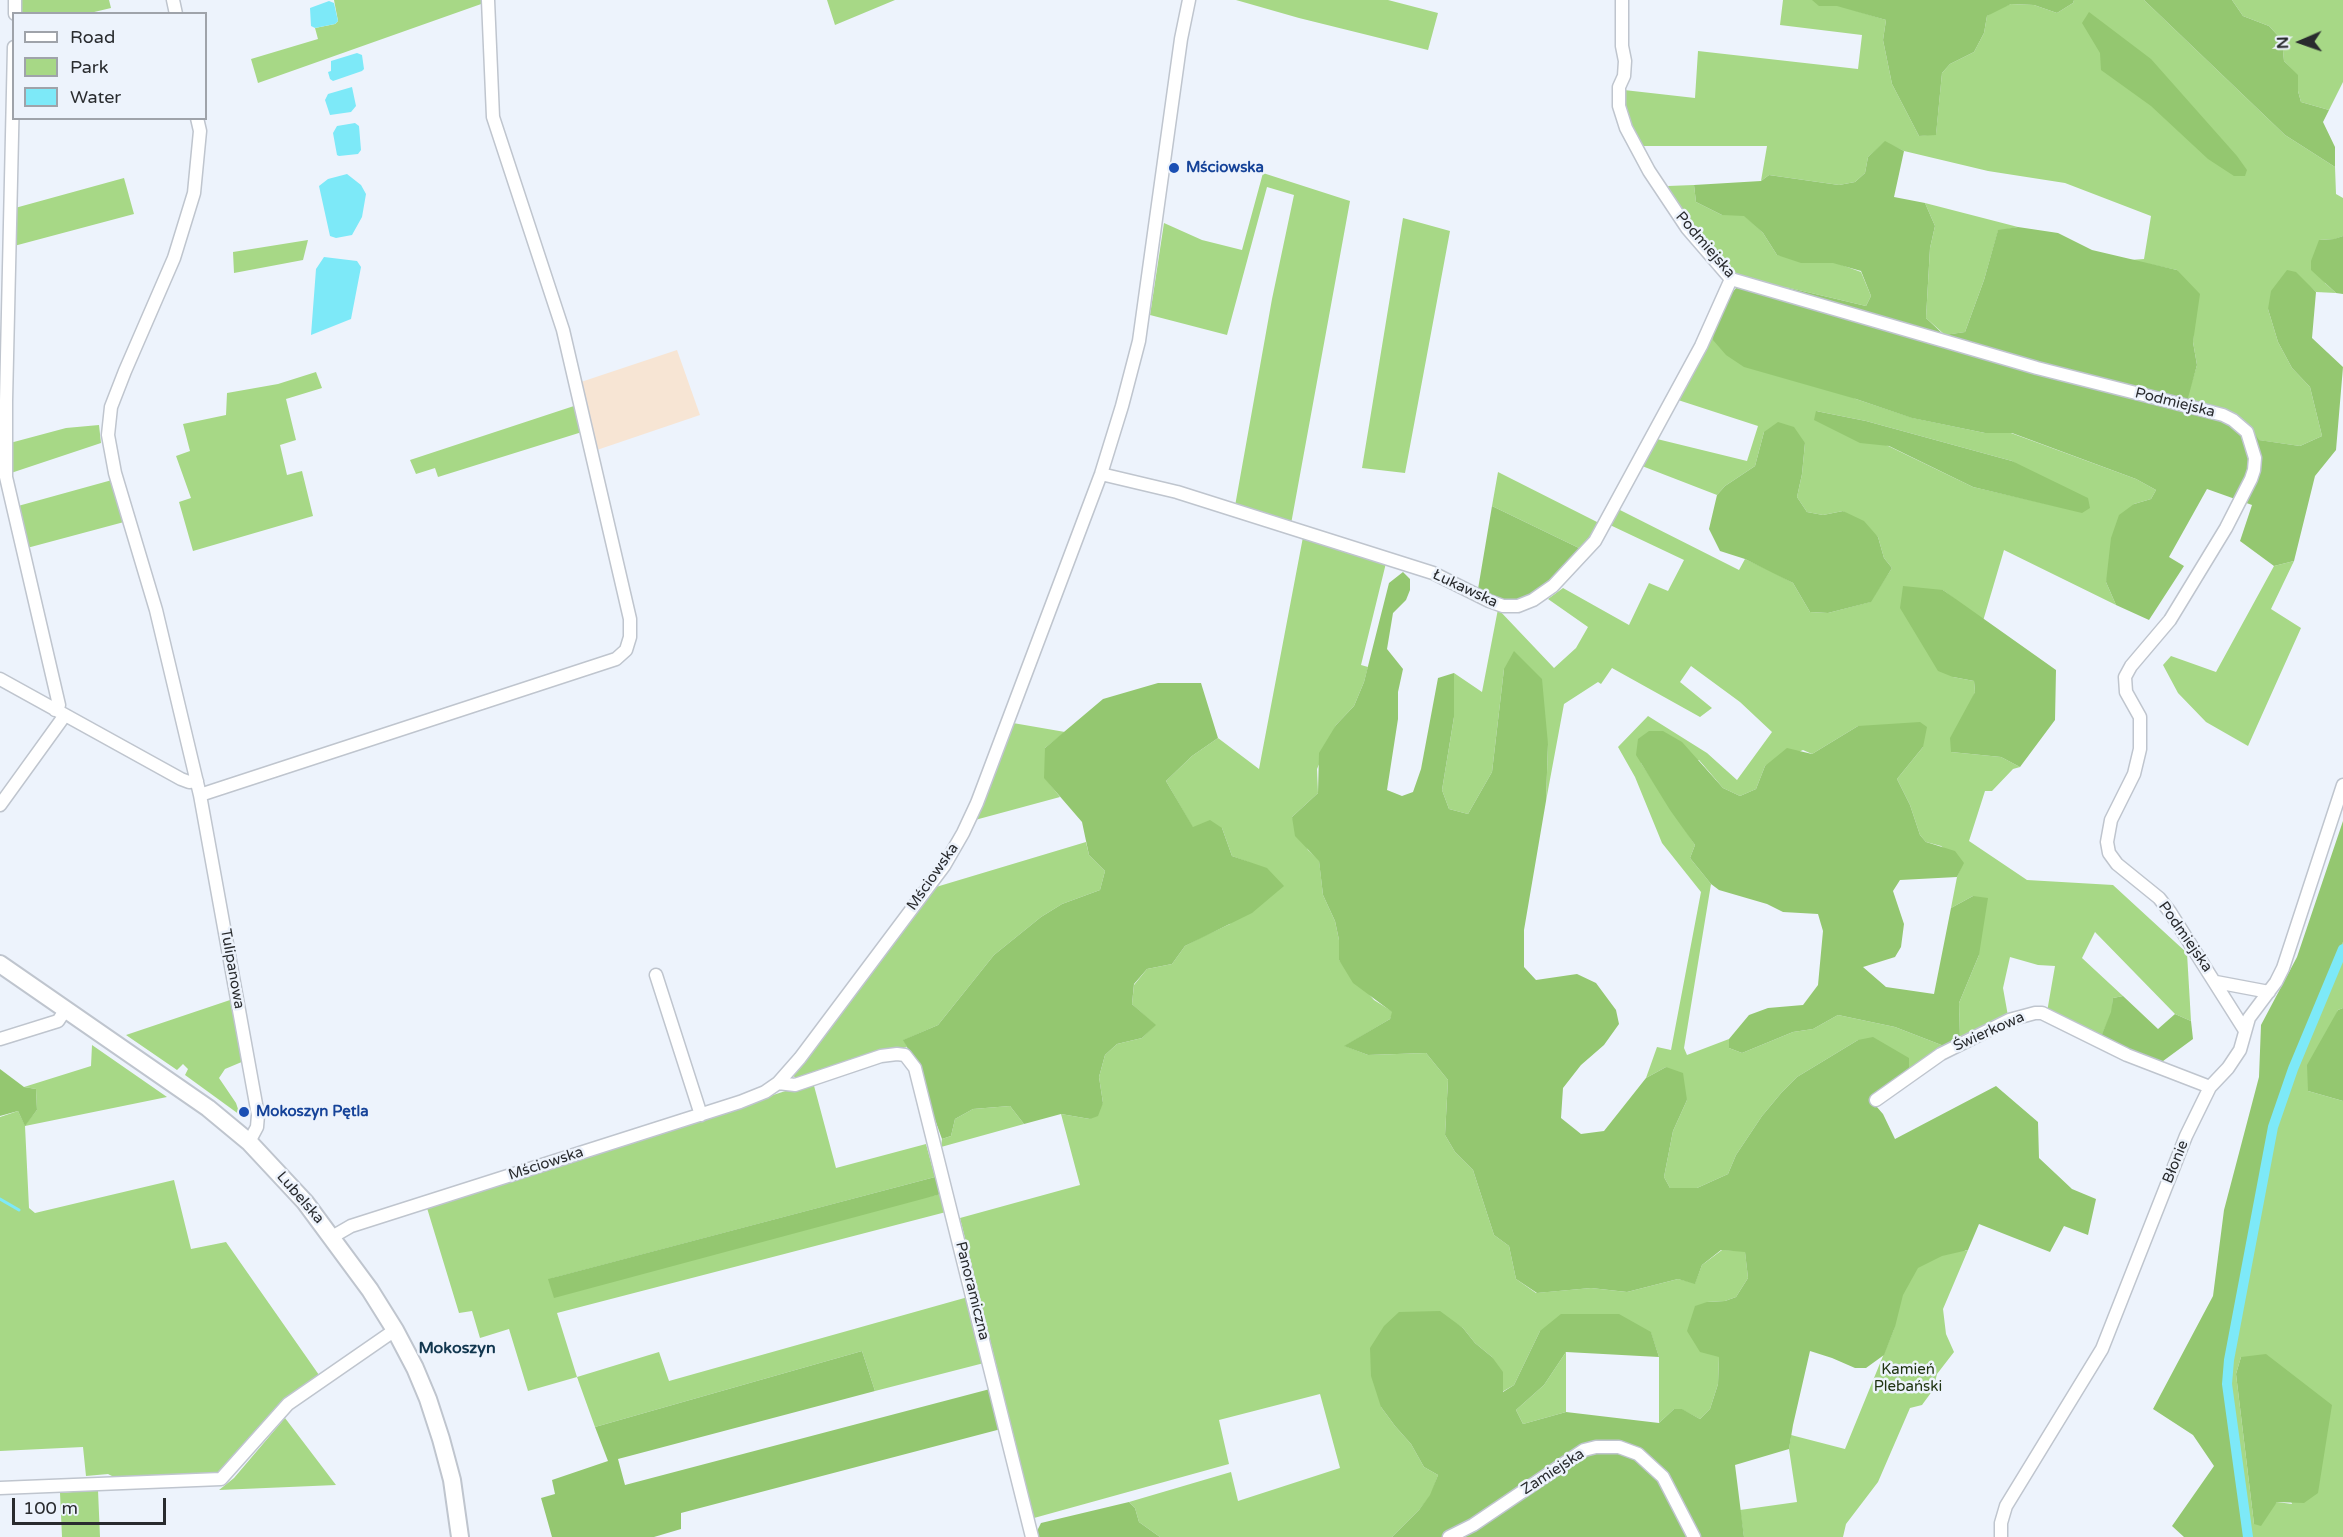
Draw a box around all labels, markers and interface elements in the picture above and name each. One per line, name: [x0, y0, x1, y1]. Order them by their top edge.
legend: [12, 12, 207, 120]
north arrow: [2271, 12, 2331, 72]
text: Road: [70, 26, 115, 48]
text: N: [2273, 36, 2293, 49]
text: Park: [70, 56, 108, 78]
text: Water: [70, 86, 121, 108]
place label: Mściowska: [1186, 159, 1264, 177]
marker: Mściowska: [1167, 161, 1181, 175]
street label: Podmiejska: [1671, 208, 1739, 282]
street label: Podmiejska: [2133, 384, 2217, 422]
street label: Łukawska: [1430, 566, 1500, 612]
street label: Mściowska: [903, 840, 963, 914]
street label: Podmiejska: [2154, 898, 2216, 976]
street label: Tulipanowa: [216, 928, 248, 1010]
street label: Świerkowa: [1951, 1008, 2027, 1056]
place label: Mokoszyn Pętla: [256, 1103, 369, 1121]
marker: Mokoszyn Pętla: [237, 1105, 251, 1119]
street label: Błonie: [2159, 1138, 2193, 1186]
street label: Mściowska: [506, 1143, 586, 1185]
street label: Lubelska: [273, 1168, 327, 1228]
street label: Panoramiczna: [951, 1240, 993, 1342]
district label: Mokoszyn: [418, 1339, 496, 1359]
park label: Kamień Plebański: [1874, 1361, 1942, 1396]
street label: Zamiejska: [1518, 1445, 1588, 1499]
scale bar: [15, 1486, 170, 1524]
text: 100 m: [23, 1497, 78, 1519]

